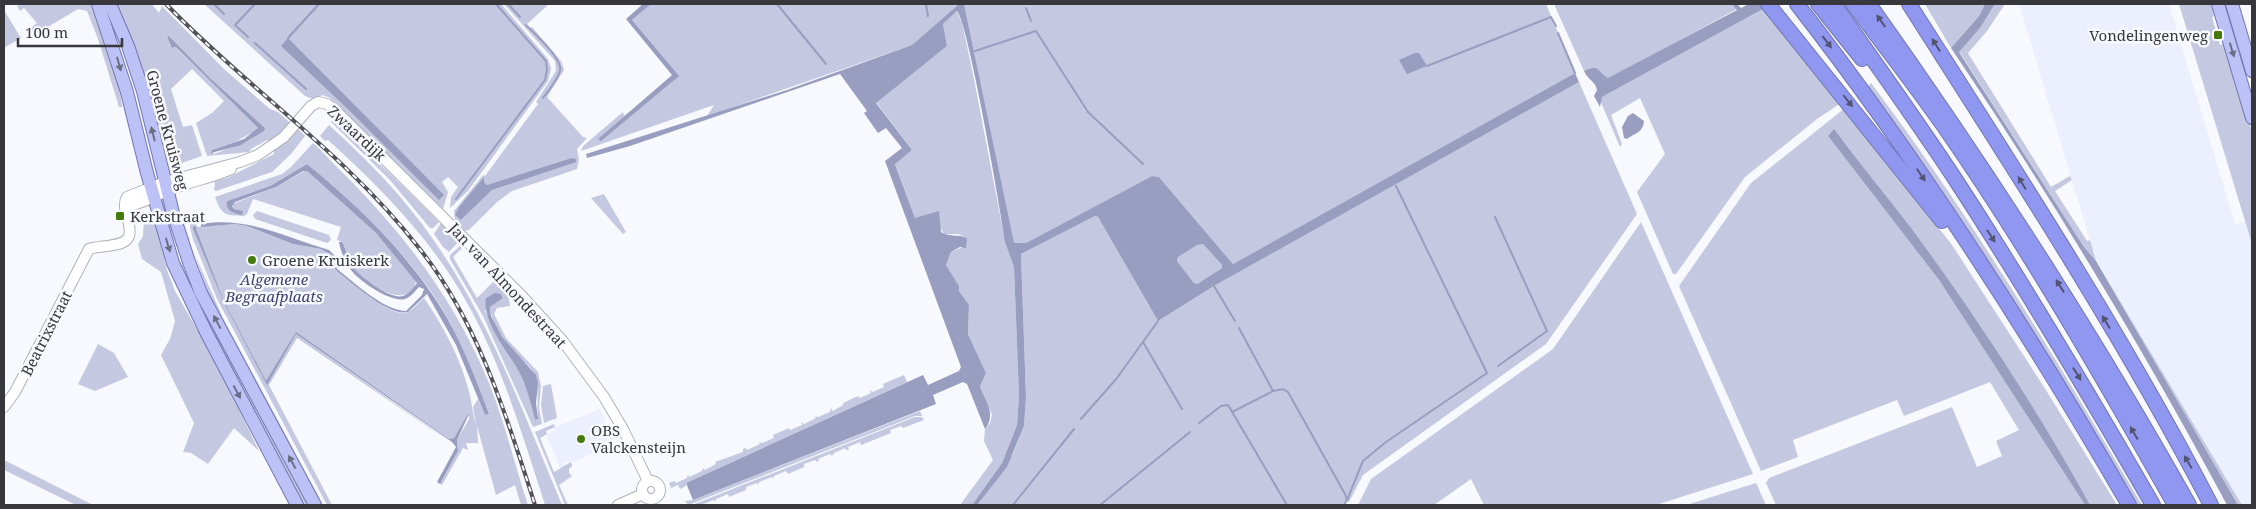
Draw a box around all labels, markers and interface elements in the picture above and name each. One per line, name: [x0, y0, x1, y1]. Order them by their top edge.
scale bar: [18, 15, 121, 47]
one-way arrow: [1876, 15, 1887, 28]
text: 100 m: [25, 22, 68, 42]
place label: Vondelingenweg: [2089, 25, 2208, 45]
marker: Vondelingenweg: [2212, 29, 2224, 41]
one-way arrow: [1822, 35, 1833, 48]
one-way arrow: [1931, 39, 1940, 52]
one-way arrow: [2228, 43, 2236, 58]
one-way arrow: [115, 57, 123, 72]
street label: Groene Kruisweg: [142, 68, 194, 192]
one-way arrow: [1843, 94, 1854, 107]
street label: Zwaardijk: [323, 101, 391, 165]
one-way arrow: [149, 127, 157, 142]
one-way arrow: [1917, 168, 1926, 181]
one-way arrow: [2017, 176, 2027, 189]
place label: Kerkstraat: [130, 206, 205, 226]
marker: Kerkstraat: [114, 210, 126, 222]
street label: Jan van Almondestraat: [444, 217, 571, 352]
one-way arrow: [1987, 229, 1996, 242]
one-way arrow: [164, 238, 172, 253]
place label: Groene Kruiskerk: [262, 250, 389, 270]
marker: Groene Kruiskerk: [246, 254, 258, 266]
park label: Algemene Begraafplaats: [224, 269, 323, 306]
one-way arrow: [2055, 280, 2064, 293]
street label: Beatrixstraat: [16, 287, 76, 379]
one-way arrow: [213, 315, 221, 330]
one-way arrow: [2102, 315, 2111, 328]
one-way arrow: [2072, 367, 2082, 380]
one-way arrow: [233, 384, 241, 399]
place label: OBS Valckensteijn: [591, 420, 686, 457]
one-way arrow: [2129, 426, 2138, 439]
marker: OBS Valckensteijn: [575, 433, 587, 445]
one-way arrow: [288, 455, 296, 469]
one-way arrow: [2184, 456, 2193, 469]

